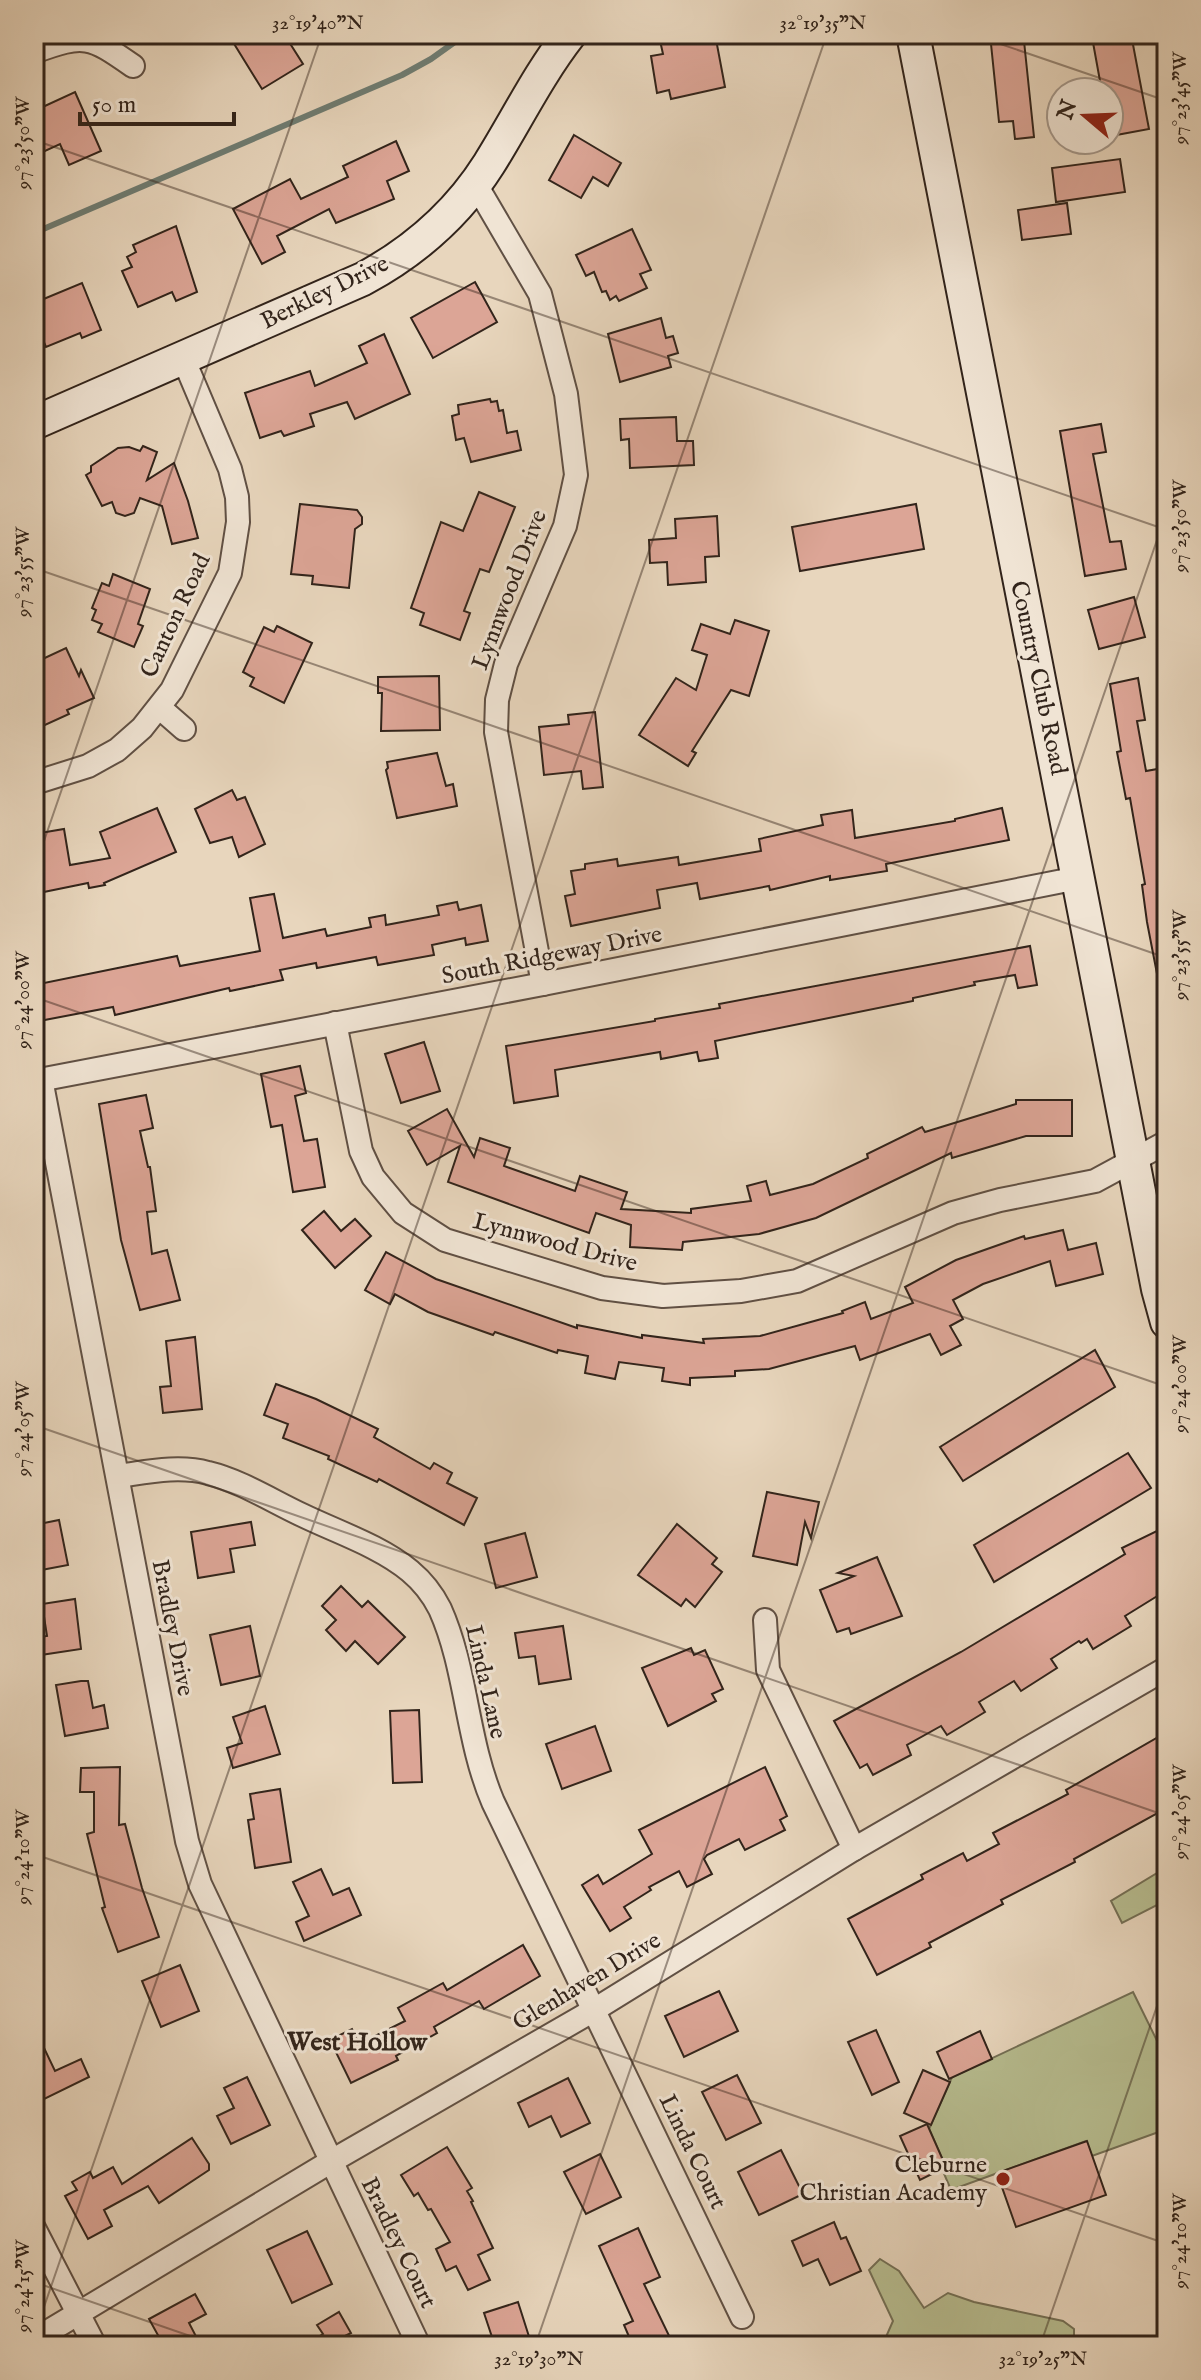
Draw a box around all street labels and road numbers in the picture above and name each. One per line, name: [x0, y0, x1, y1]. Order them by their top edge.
street label: Berkley Drive: [256, 249, 394, 337]
street label: Lynnwood Drive: [465, 505, 555, 675]
street label: Canton Road: [134, 549, 218, 683]
street label: Country Club Road: [1002, 578, 1074, 778]
street label: South Ridgeway Drive: [439, 919, 665, 993]
street label: Lynnwood Drive: [469, 1206, 641, 1280]
street label: Bradley Drive: [144, 1557, 200, 1699]
street label: Linda Lane: [457, 1622, 513, 1742]
street label: Glenhaven Drive: [507, 1926, 667, 2038]
street label: Linda Court: [651, 2089, 733, 2215]
street label: Bradley Court: [353, 2172, 443, 2314]

